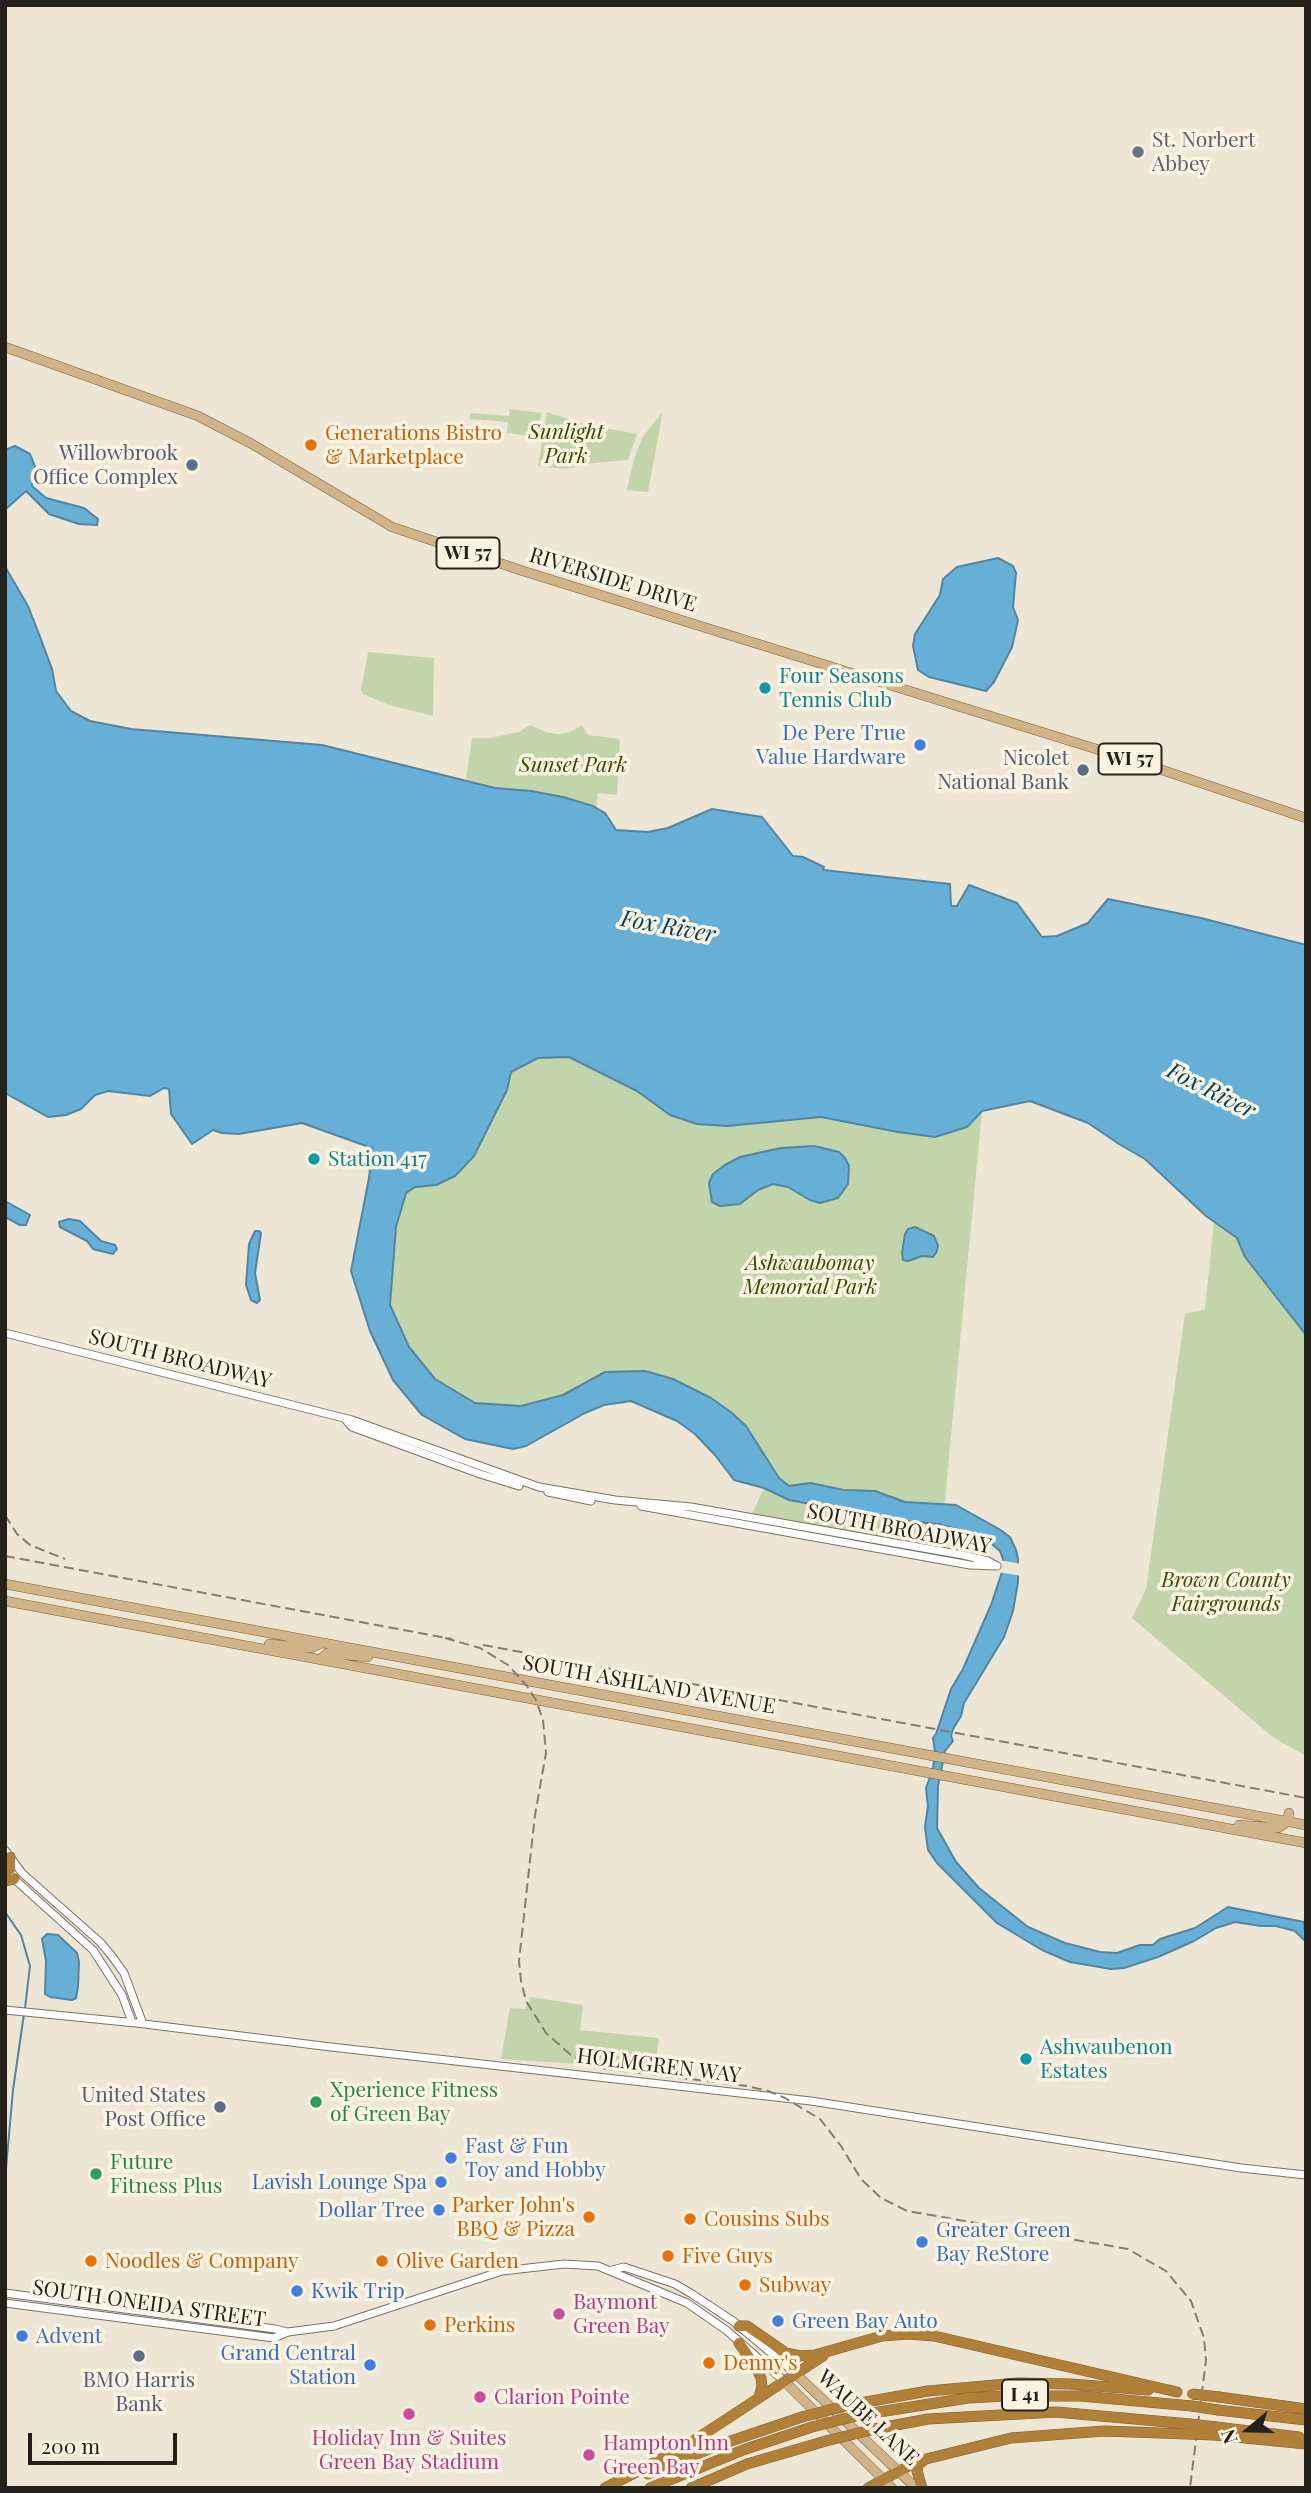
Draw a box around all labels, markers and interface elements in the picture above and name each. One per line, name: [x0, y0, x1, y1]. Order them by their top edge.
place label: St. Norbert Abbey: [1152, 127, 1255, 177]
marker: St. Norbert Abbey: [1130, 144, 1146, 160]
park label: Sunlight Park: [528, 419, 604, 469]
place label: Generations Bistro & Marketplace: [325, 420, 502, 470]
marker: Generations Bistro & Marketplace: [303, 437, 319, 453]
place label: Willowbrook Office Complex: [33, 440, 178, 490]
marker: Willowbrook Office Complex: [184, 457, 200, 473]
road number: WI 57: [436, 538, 500, 568]
street label: RIVERSIDE DRIVE: [526, 543, 700, 617]
place label: Four Seasons Tennis Club: [779, 663, 904, 713]
marker: Four Seasons Tennis Club: [757, 680, 773, 696]
place label: De Pere True Value Hardware: [756, 720, 906, 770]
marker: De Pere True Value Hardware: [912, 737, 928, 753]
road number: WI 57: [1098, 744, 1162, 774]
place label: Nicolet National Bank: [937, 745, 1069, 795]
park label: Sunset Park: [519, 752, 627, 778]
marker: Nicolet National Bank: [1075, 762, 1091, 778]
water label: Fox River: [619, 905, 717, 949]
water label: Fox River: [1162, 1057, 1260, 1125]
place label: Station 417: [328, 1146, 427, 1172]
marker: Station 417: [306, 1151, 322, 1167]
park label: Ashwaubomay Memorial Park: [743, 1250, 877, 1300]
street label: SOUTH BROADWAY: [86, 1324, 274, 1394]
street label: SOUTH BROADWAY: [805, 1499, 993, 1559]
park label: Brown County Fairgrounds: [1161, 1567, 1291, 1617]
street label: SOUTH ASHLAND AVENUE: [521, 1650, 777, 1720]
place label: Ashwaubenon Estates: [1040, 2034, 1173, 2084]
street label: HOLMGREN WAY: [575, 2043, 743, 2089]
marker: Ashwaubenon Estates: [1018, 2051, 1034, 2067]
place label: Xperience Fitness of Green Bay: [330, 2077, 498, 2127]
place label: United States Post Office: [81, 2082, 206, 2132]
marker: Xperience Fitness of Green Bay: [308, 2094, 324, 2110]
marker: United States Post Office: [212, 2099, 228, 2115]
place label: Fast & Fun Toy and Hobby: [465, 2133, 606, 2183]
place label: Future Fitness Plus: [110, 2149, 222, 2199]
marker: Fast & Fun Toy and Hobby: [443, 2150, 459, 2166]
marker: Future Fitness Plus: [88, 2166, 104, 2182]
place label: Lavish Lounge Spa: [252, 2169, 427, 2195]
marker: Lavish Lounge Spa: [433, 2174, 449, 2190]
place label: Parker John's BBQ & Pizza: [452, 2192, 575, 2242]
place label: Dollar Tree: [318, 2197, 425, 2223]
marker: Dollar Tree: [431, 2202, 447, 2218]
place label: Cousins Subs: [704, 2206, 830, 2232]
marker: Parker John's BBQ & Pizza: [581, 2209, 597, 2225]
marker: Cousins Subs: [682, 2211, 698, 2227]
place label: Greater Green Bay ReStore: [936, 2217, 1071, 2267]
marker: Greater Green Bay ReStore: [914, 2234, 930, 2250]
place label: Five Guys: [682, 2243, 773, 2269]
place label: Noodles & Company: [105, 2248, 299, 2274]
place label: Olive Garden: [396, 2248, 519, 2274]
marker: Five Guys: [660, 2248, 676, 2264]
marker: Noodles & Company: [83, 2253, 99, 2269]
marker: Olive Garden: [374, 2253, 390, 2269]
place label: Subway: [759, 2272, 831, 2298]
street label: SOUTH ONEIDA STREET: [31, 2275, 267, 2333]
marker: Subway: [737, 2277, 753, 2293]
place label: Kwik Trip: [311, 2278, 405, 2304]
marker: Kwik Trip: [289, 2283, 305, 2299]
place label: Baymont Green Bay: [573, 2289, 670, 2339]
marker: Baymont Green Bay: [551, 2306, 567, 2322]
place label: Green Bay Auto: [792, 2308, 938, 2334]
place label: Perkins: [444, 2312, 515, 2338]
marker: Green Bay Auto: [770, 2313, 786, 2329]
marker: Perkins: [422, 2317, 438, 2333]
place label: Advent: [36, 2323, 102, 2349]
marker: Advent: [14, 2328, 30, 2344]
place label: Grand Central Station: [221, 2340, 356, 2390]
marker: BMO Harris Bank: [131, 2348, 147, 2364]
place label: Denny's: [723, 2350, 798, 2376]
marker: Denny's: [701, 2355, 717, 2371]
marker: Grand Central Station: [362, 2357, 378, 2373]
street label: WAUBE LANE: [812, 2365, 924, 2471]
place label: BMO Harris Bank: [83, 2367, 195, 2417]
road number: I 41: [1002, 2380, 1048, 2410]
place label: Clarion Pointe: [494, 2384, 630, 2410]
marker: Clarion Pointe: [472, 2389, 488, 2405]
north arrow: [1213, 2395, 1283, 2465]
marker: Holiday Inn & Suites Green Bay Stadium: [401, 2406, 417, 2422]
scale bar: [32, 2420, 180, 2464]
place label: Holiday Inn & Suites Green Bay Stadium: [312, 2425, 506, 2475]
text: N: [1214, 2426, 1243, 2448]
place label: Hampton Inn Green Bay: [603, 2430, 729, 2480]
text: 200 m: [41, 2431, 100, 2459]
marker: Hampton Inn Green Bay: [581, 2447, 597, 2463]

